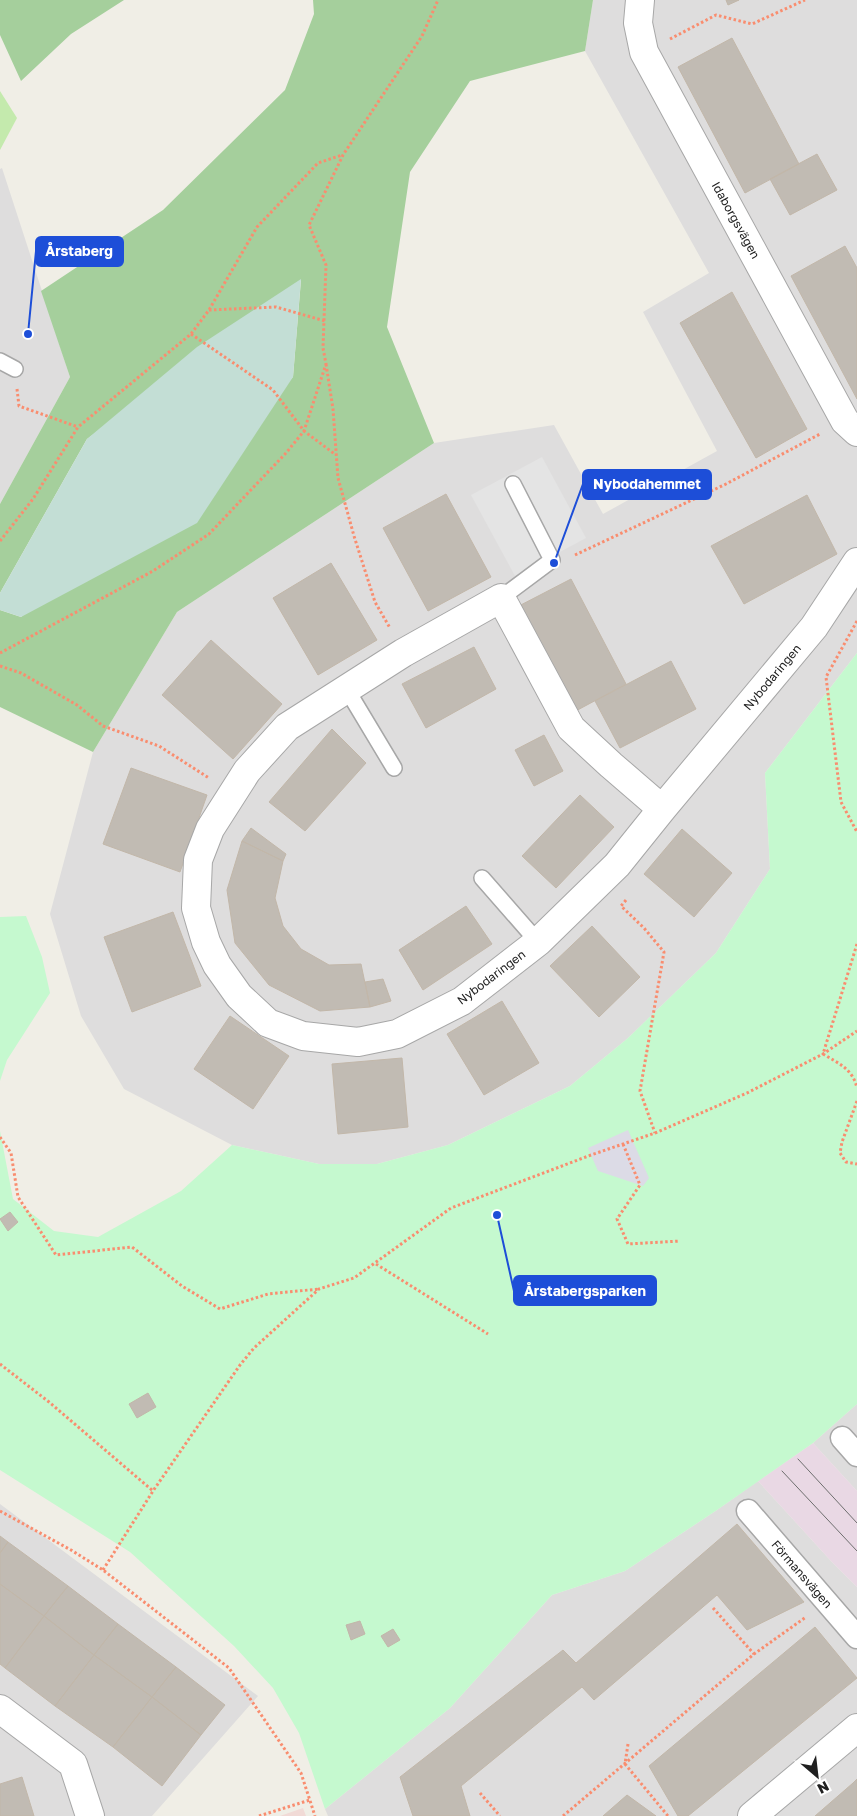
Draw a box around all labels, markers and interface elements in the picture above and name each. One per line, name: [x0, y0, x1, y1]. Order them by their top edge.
street label: Idaborgsvägen: [709, 179, 763, 261]
callout: Årstaberg: [36, 237, 123, 266]
text: Årstaberg: [45, 241, 113, 259]
callout: Nybodahemmet: [583, 470, 711, 499]
text: Nybodahemmet: [593, 475, 701, 492]
street label: Nybodaringen: [740, 641, 804, 713]
street label: Nybodaringen: [454, 946, 528, 1008]
callout: Årstabergsparken: [514, 1276, 656, 1305]
text: Årstabergsparken: [524, 1281, 646, 1299]
street label: Förmansvägen: [768, 1537, 836, 1611]
north arrow: [792, 1751, 842, 1801]
text: N: [815, 1778, 832, 1798]

